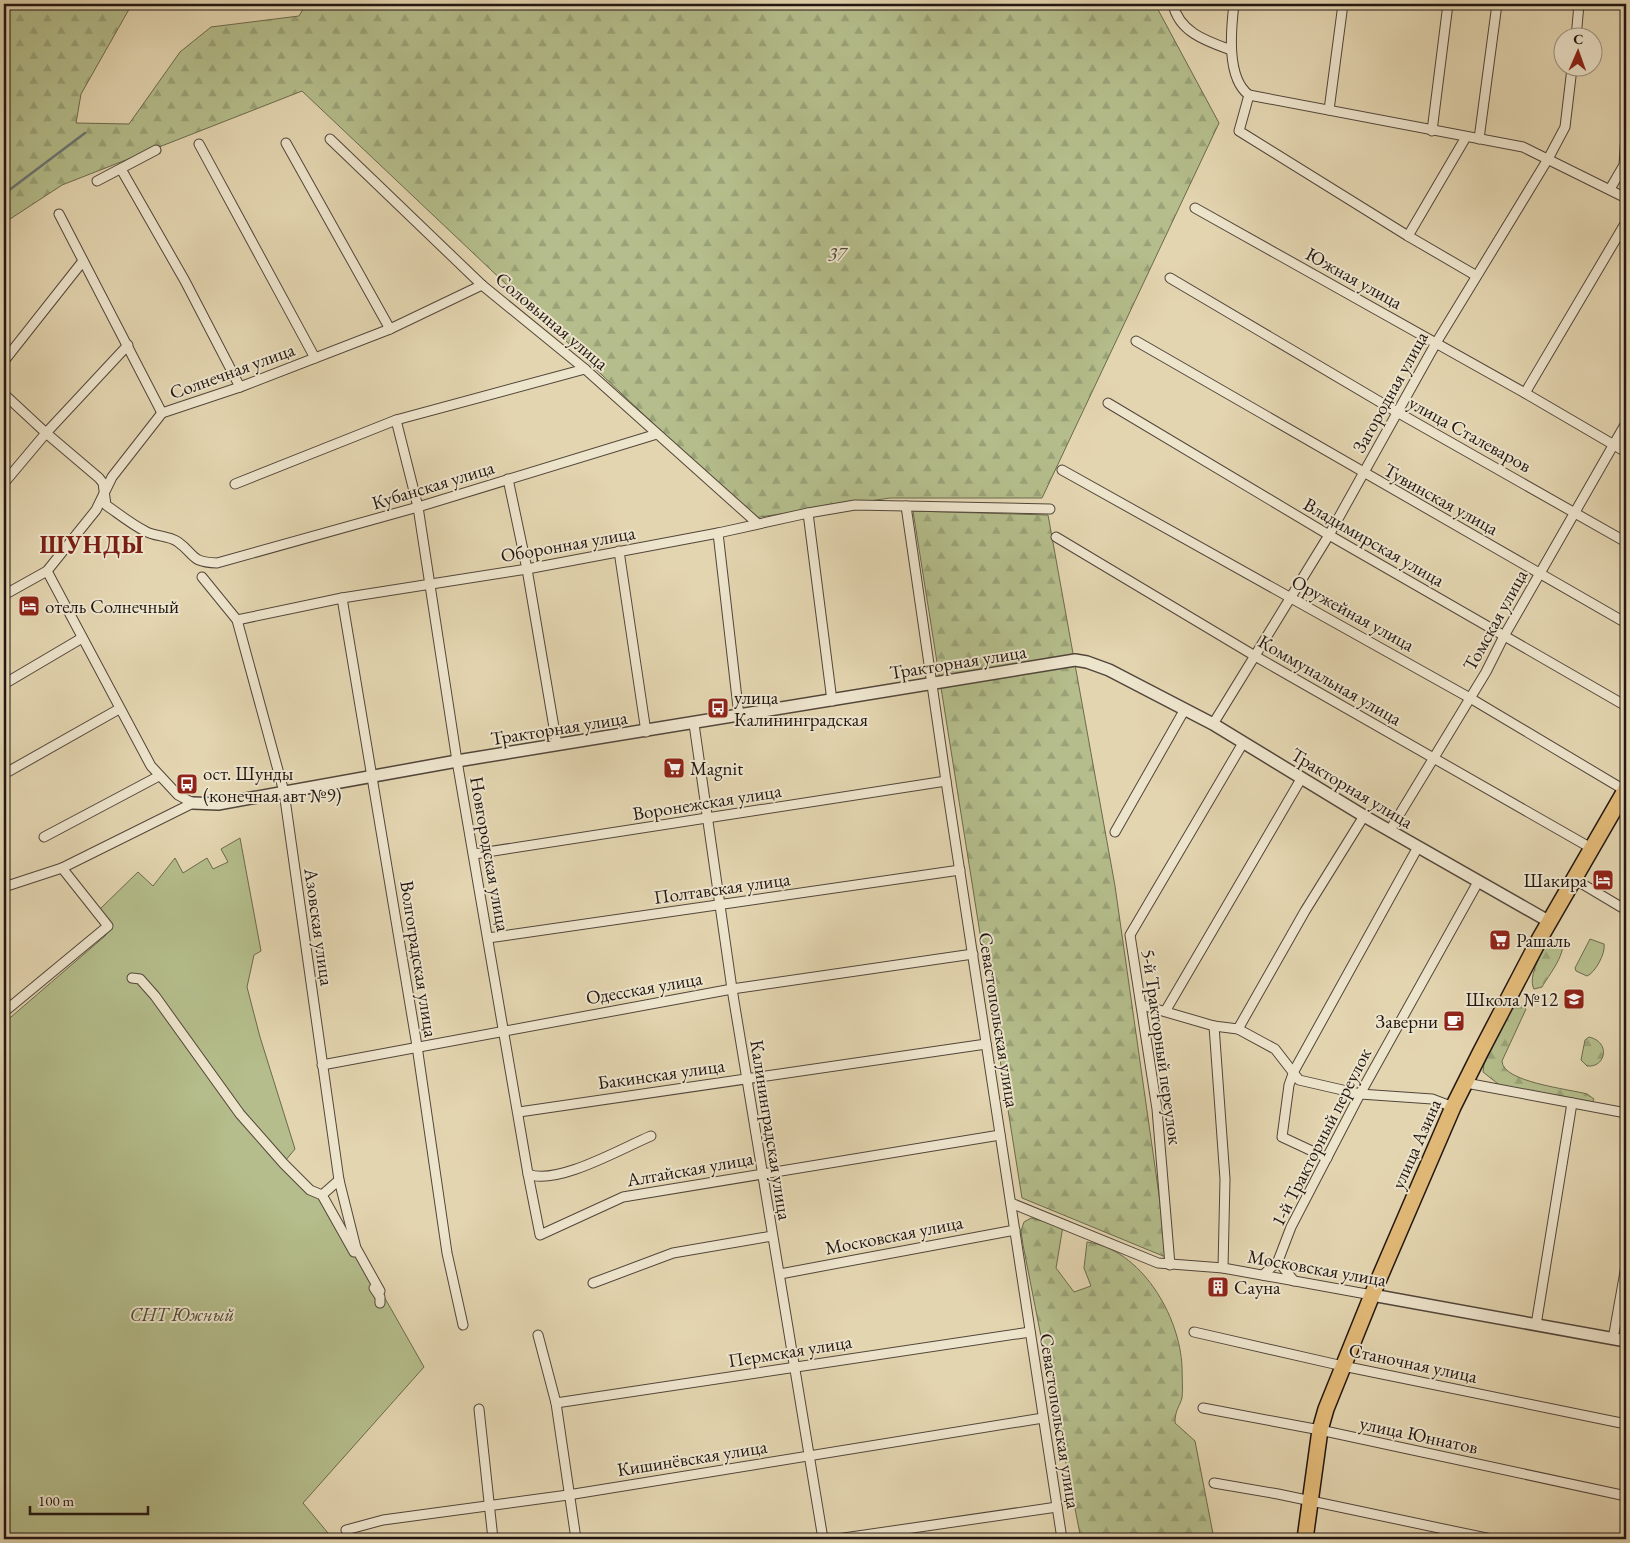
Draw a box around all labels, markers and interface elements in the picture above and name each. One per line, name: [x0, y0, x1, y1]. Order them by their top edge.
north arrow: [1552, 28, 1602, 78]
text: С: [1573, 30, 1584, 48]
street label: Южная улица: [1301, 241, 1407, 315]
park label: 37: [828, 242, 849, 267]
street label: Соловьиная улица: [490, 266, 614, 376]
street label: Загородная улица: [1346, 327, 1434, 457]
street label: Солнечная улица: [166, 337, 298, 405]
street label: улица Сталеваров: [1404, 390, 1536, 478]
street label: Кубанская улица: [369, 454, 498, 515]
street label: Тувинская улица: [1379, 457, 1503, 541]
street label: Владимирская улица: [1299, 491, 1449, 593]
street label: Оборонная улица: [499, 520, 638, 568]
district label: ШУНДЫ: [39, 529, 145, 560]
street label: Томская улица: [1457, 564, 1533, 675]
street label: Оружейная улица: [1287, 569, 1419, 657]
hotel icon: отель Солнечный: [17, 594, 41, 618]
place label: отель Солнечный: [45, 594, 179, 619]
street label: Коммунальная улица: [1254, 629, 1407, 731]
street label: Тракторная улица: [888, 639, 1029, 685]
place label: улица Калининградская: [734, 685, 868, 732]
bus stop icon: улица Калининградская: [706, 696, 730, 720]
street label: Тракторная улица: [489, 705, 630, 751]
street label: Тракторная улица: [1286, 742, 1418, 835]
supermarket icon: Magnit: [662, 756, 686, 780]
place label: Magnit: [690, 756, 743, 781]
place label: ост. Шунды (конечная авт №9): [203, 761, 342, 808]
bus stop icon: ост. Шунды (конечная авт №9): [175, 772, 199, 796]
street label: Новгородская улица: [464, 775, 516, 934]
street label: Воронежская улица: [631, 778, 784, 826]
street label: Азовская улица: [298, 866, 340, 988]
street label: Полтавская улица: [652, 866, 792, 910]
place label: Шакира: [1524, 868, 1587, 893]
hotel icon: Шакира: [1591, 868, 1615, 892]
street label: Волгоградская улица: [394, 879, 444, 1040]
supermarket icon: Рашаль: [1488, 928, 1512, 952]
place label: Рашаль: [1516, 928, 1571, 953]
street label: Севастопольская улица: [973, 931, 1025, 1110]
street label: 5-й Тракторный переулок: [1136, 948, 1188, 1146]
street label: Одесская улица: [584, 965, 705, 1011]
place label: Школа №12: [1465, 987, 1558, 1012]
school or university icon: Школа №12: [1562, 987, 1586, 1011]
place label: Заверни: [1375, 1009, 1438, 1034]
cafe icon: Заверни: [1442, 1009, 1466, 1033]
street label: Калининградская улица: [744, 1038, 798, 1222]
street label: 1-й Тракторный переулок: [1265, 1043, 1377, 1231]
street label: Бакинская улица: [596, 1053, 727, 1095]
street label: улица Азина: [1385, 1095, 1447, 1193]
street label: Алтайская улица: [624, 1145, 756, 1193]
street label: Московская улица: [823, 1209, 966, 1261]
street label: Московская улица: [1246, 1244, 1389, 1293]
building icon: Сауна: [1206, 1275, 1230, 1299]
place label: Сауна: [1234, 1275, 1281, 1300]
park label: СНТ Южный: [130, 1302, 235, 1327]
street label: Пермская улица: [726, 1329, 854, 1373]
street label: Севастопольская улица: [1034, 1332, 1086, 1511]
street label: Станочная улица: [1346, 1337, 1480, 1389]
street label: улица Юннатов: [1358, 1410, 1480, 1460]
street label: Кишинёвская улица: [615, 1434, 769, 1482]
scale bar: [30, 1483, 148, 1515]
text: 100 m: [38, 1491, 75, 1510]

